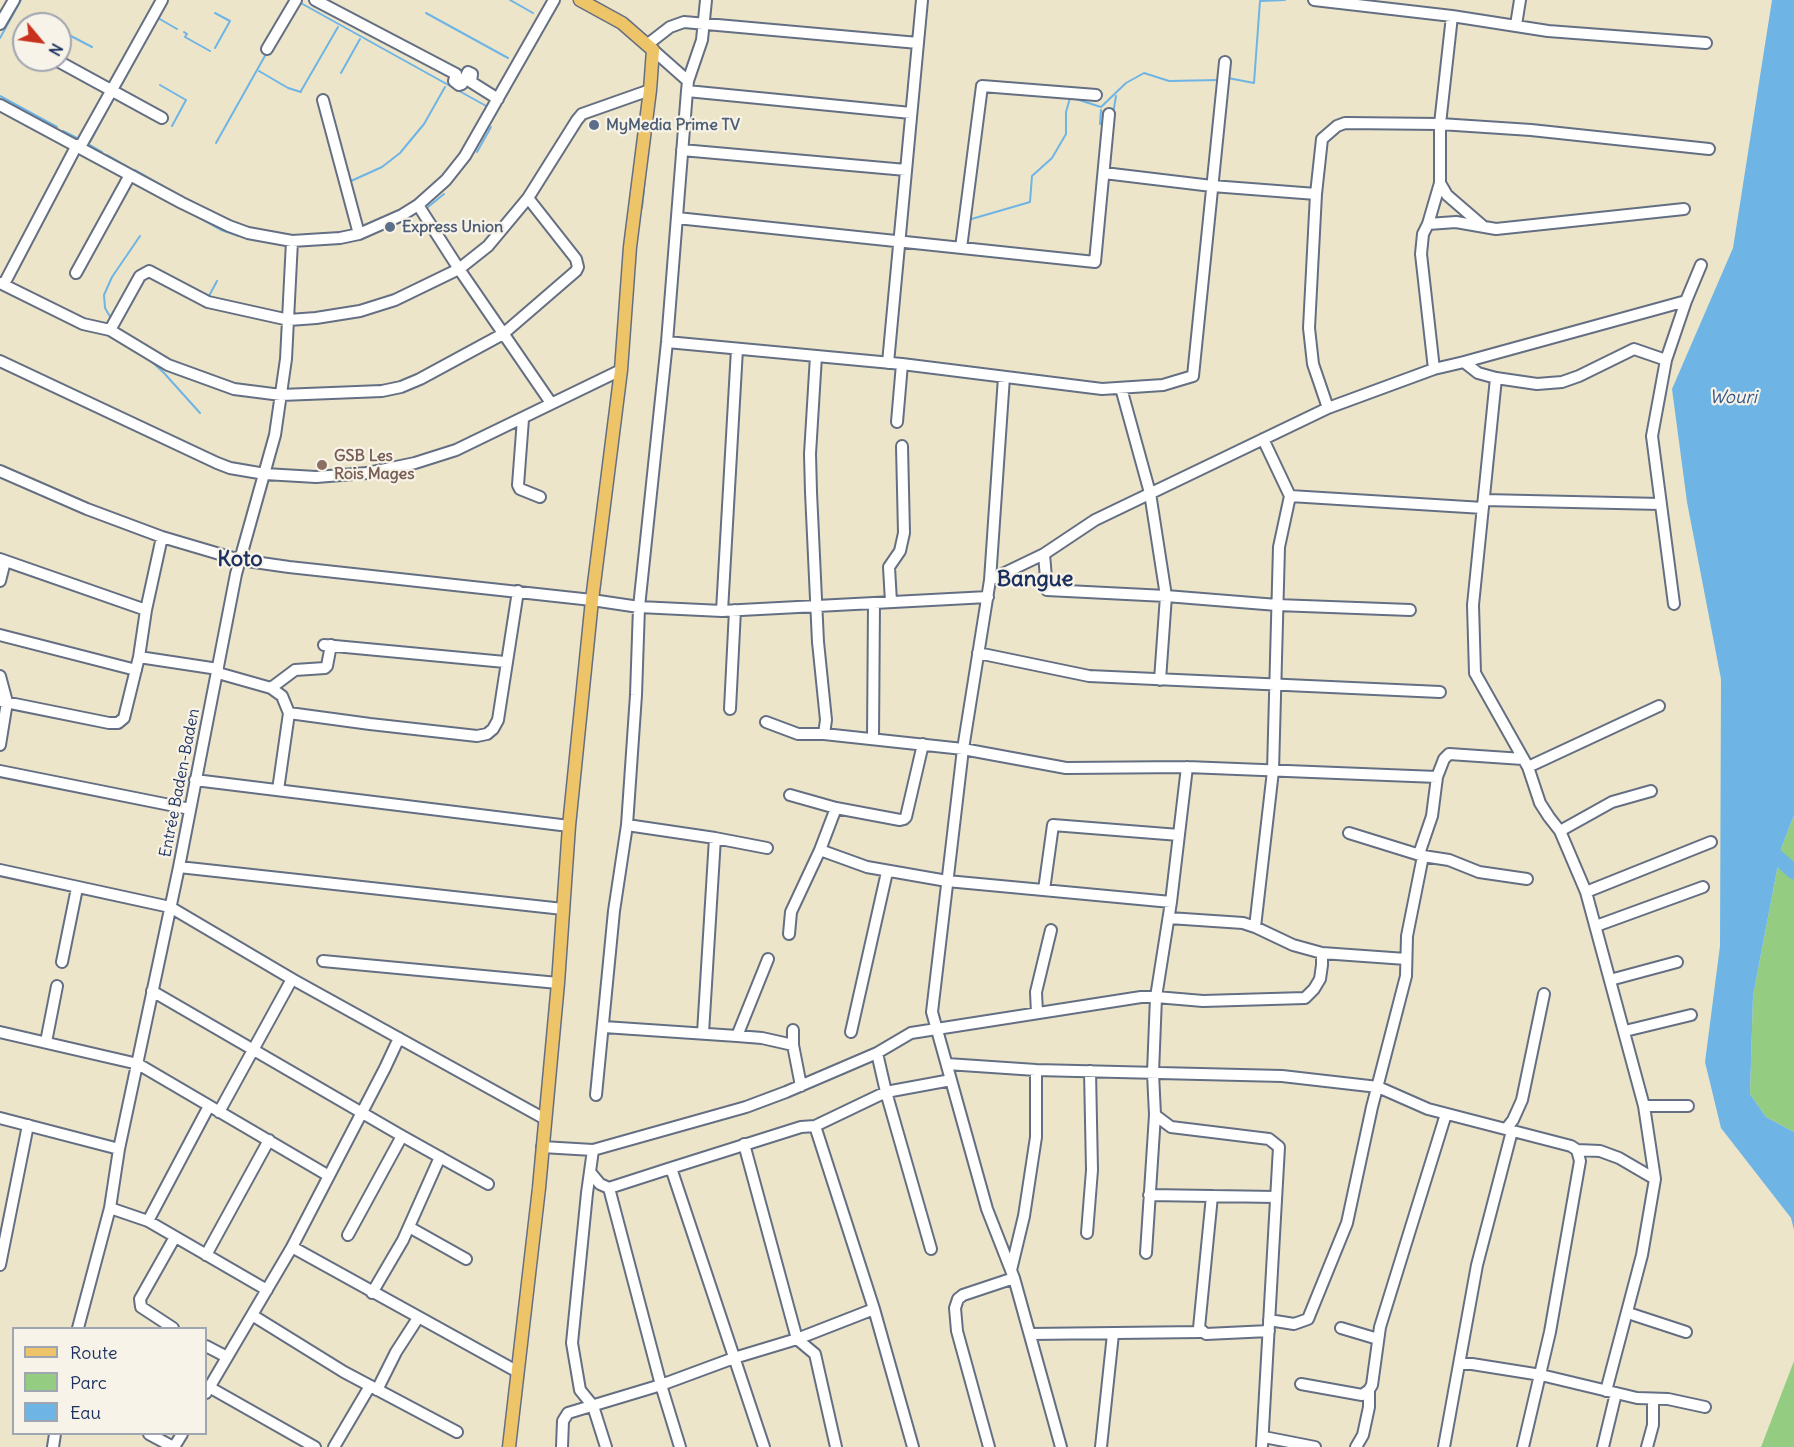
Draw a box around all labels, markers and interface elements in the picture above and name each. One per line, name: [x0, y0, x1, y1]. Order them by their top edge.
north arrow: [12, 12, 72, 72]
text: N: [45, 40, 67, 59]
place label: MyMedia Prime TV: [606, 115, 740, 135]
marker: MyMedia Prime TV: [587, 118, 601, 132]
place label: Express Union: [402, 217, 503, 237]
marker: Express Union: [383, 220, 397, 234]
water label: Wouri: [1709, 387, 1757, 409]
place label: GSB Les Rois Mages: [334, 446, 414, 484]
marker: GSB Les Rois Mages: [315, 458, 329, 472]
district label: Koto: [217, 547, 263, 573]
district label: Bangue: [997, 567, 1073, 593]
street label: Entrée Baden-Baden: [156, 707, 204, 859]
legend: [12, 1327, 207, 1435]
text: Route: [70, 1341, 118, 1364]
text: Parc: [70, 1371, 107, 1394]
text: Eau: [70, 1401, 101, 1424]

